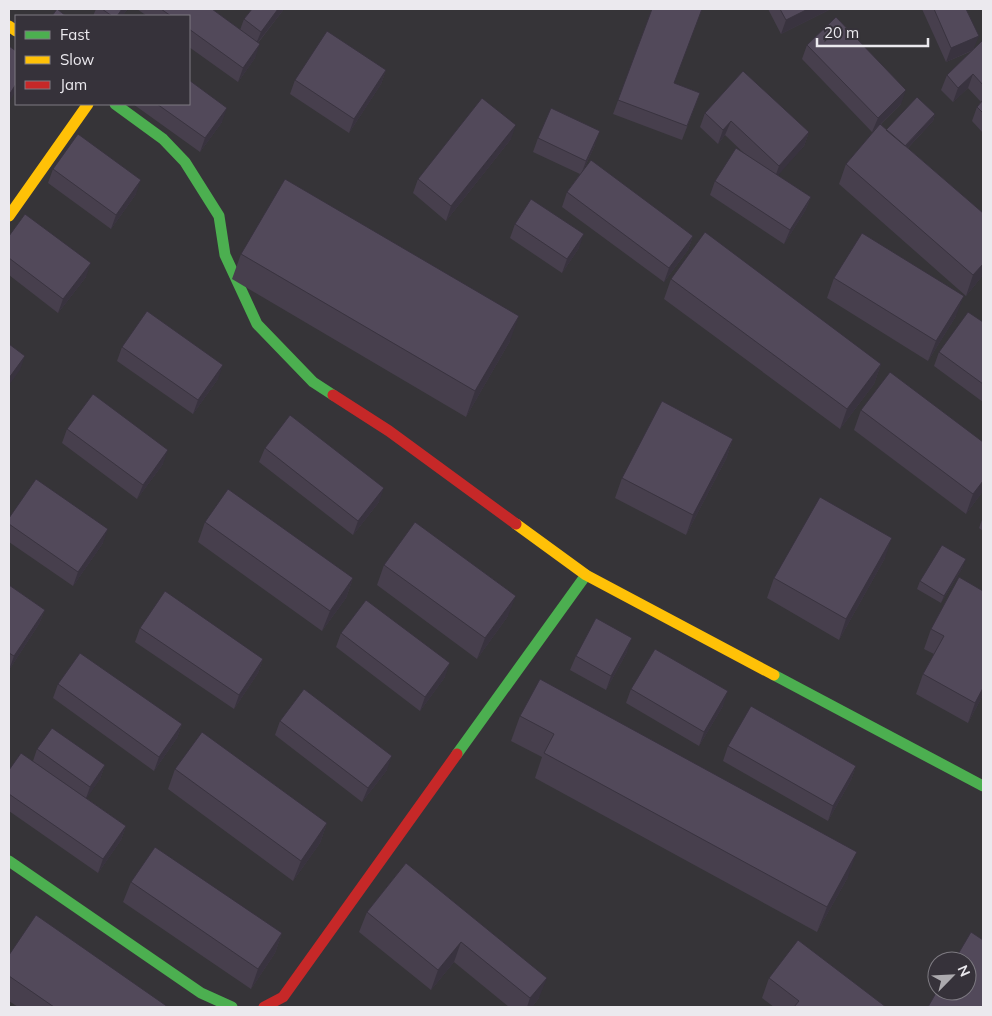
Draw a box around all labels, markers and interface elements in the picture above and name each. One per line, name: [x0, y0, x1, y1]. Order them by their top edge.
legend: [15, 15, 190, 105]
scale bar: [817, 15, 928, 47]
text: 20 m: [824, 23, 859, 42]
text: Fast: [60, 25, 90, 44]
text: Slow: [60, 50, 94, 69]
text: Jam: [60, 75, 87, 94]
north arrow: [927, 951, 977, 1001]
text: N: [954, 962, 974, 979]

